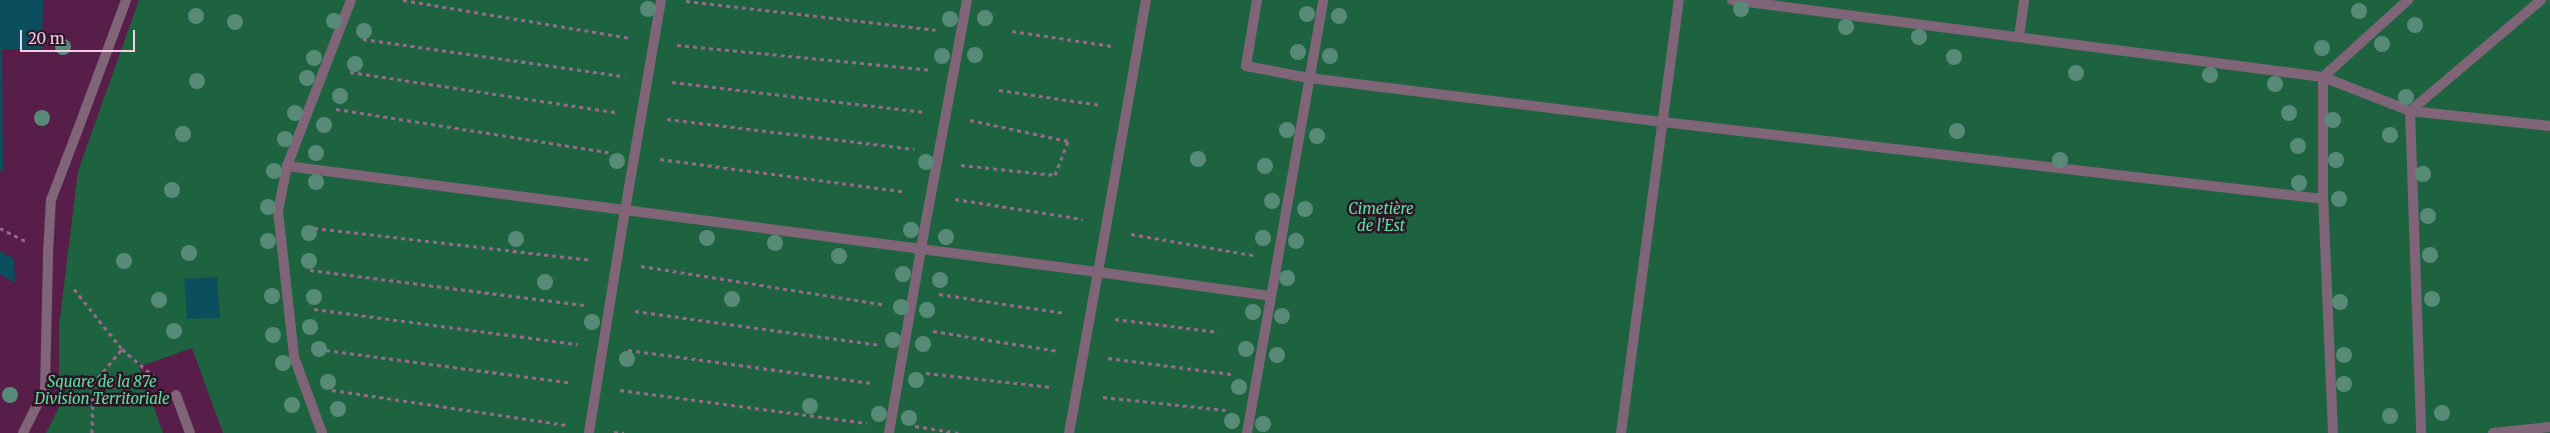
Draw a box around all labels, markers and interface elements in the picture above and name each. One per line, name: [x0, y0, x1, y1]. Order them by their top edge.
scale bar: [22, 20, 138, 52]
text: 20 m: [28, 29, 65, 48]
park label: Cimetière de l'Est: [1348, 199, 1414, 234]
park label: Square de la 87e Division Territoriale: [34, 372, 170, 407]

